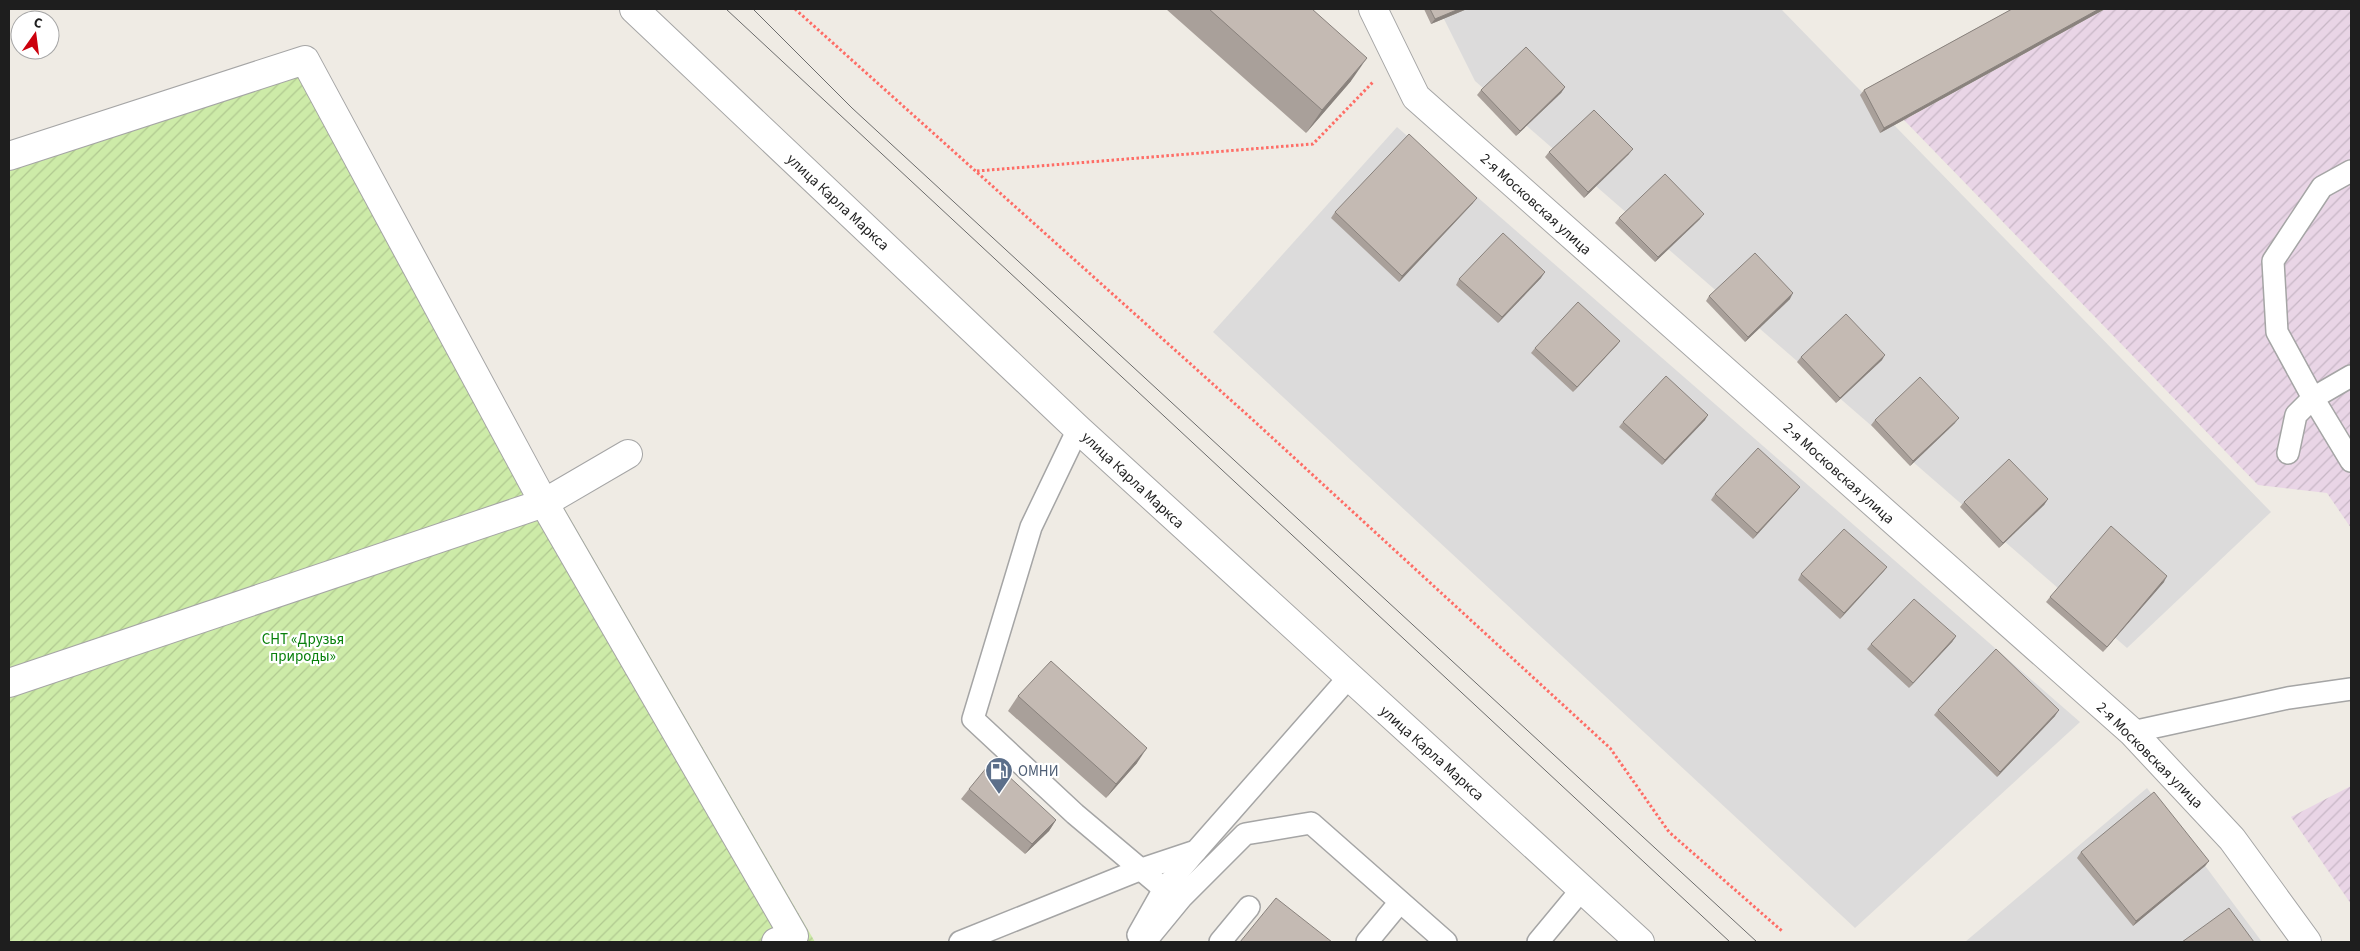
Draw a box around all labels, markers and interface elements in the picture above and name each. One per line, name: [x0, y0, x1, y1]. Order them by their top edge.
north arrow: [10, 10, 60, 60]
text: С: [32, 13, 44, 34]
street label: улица Карла Маркса: [782, 149, 894, 256]
street label: 2-я Московская улица: [1475, 149, 1596, 260]
street label: 2-я Московская улица: [1778, 418, 1899, 529]
street label: улица Карла Маркса: [1077, 427, 1189, 534]
park label: СНТ «Друзья природы»: [262, 629, 344, 667]
street label: 2-я Московская улица: [2092, 697, 2208, 813]
street label: улица Карла Маркса: [1375, 701, 1488, 806]
fuel station icon: ОМНИ: [984, 756, 1014, 795]
place label: ОМНИ: [1018, 761, 1059, 782]

